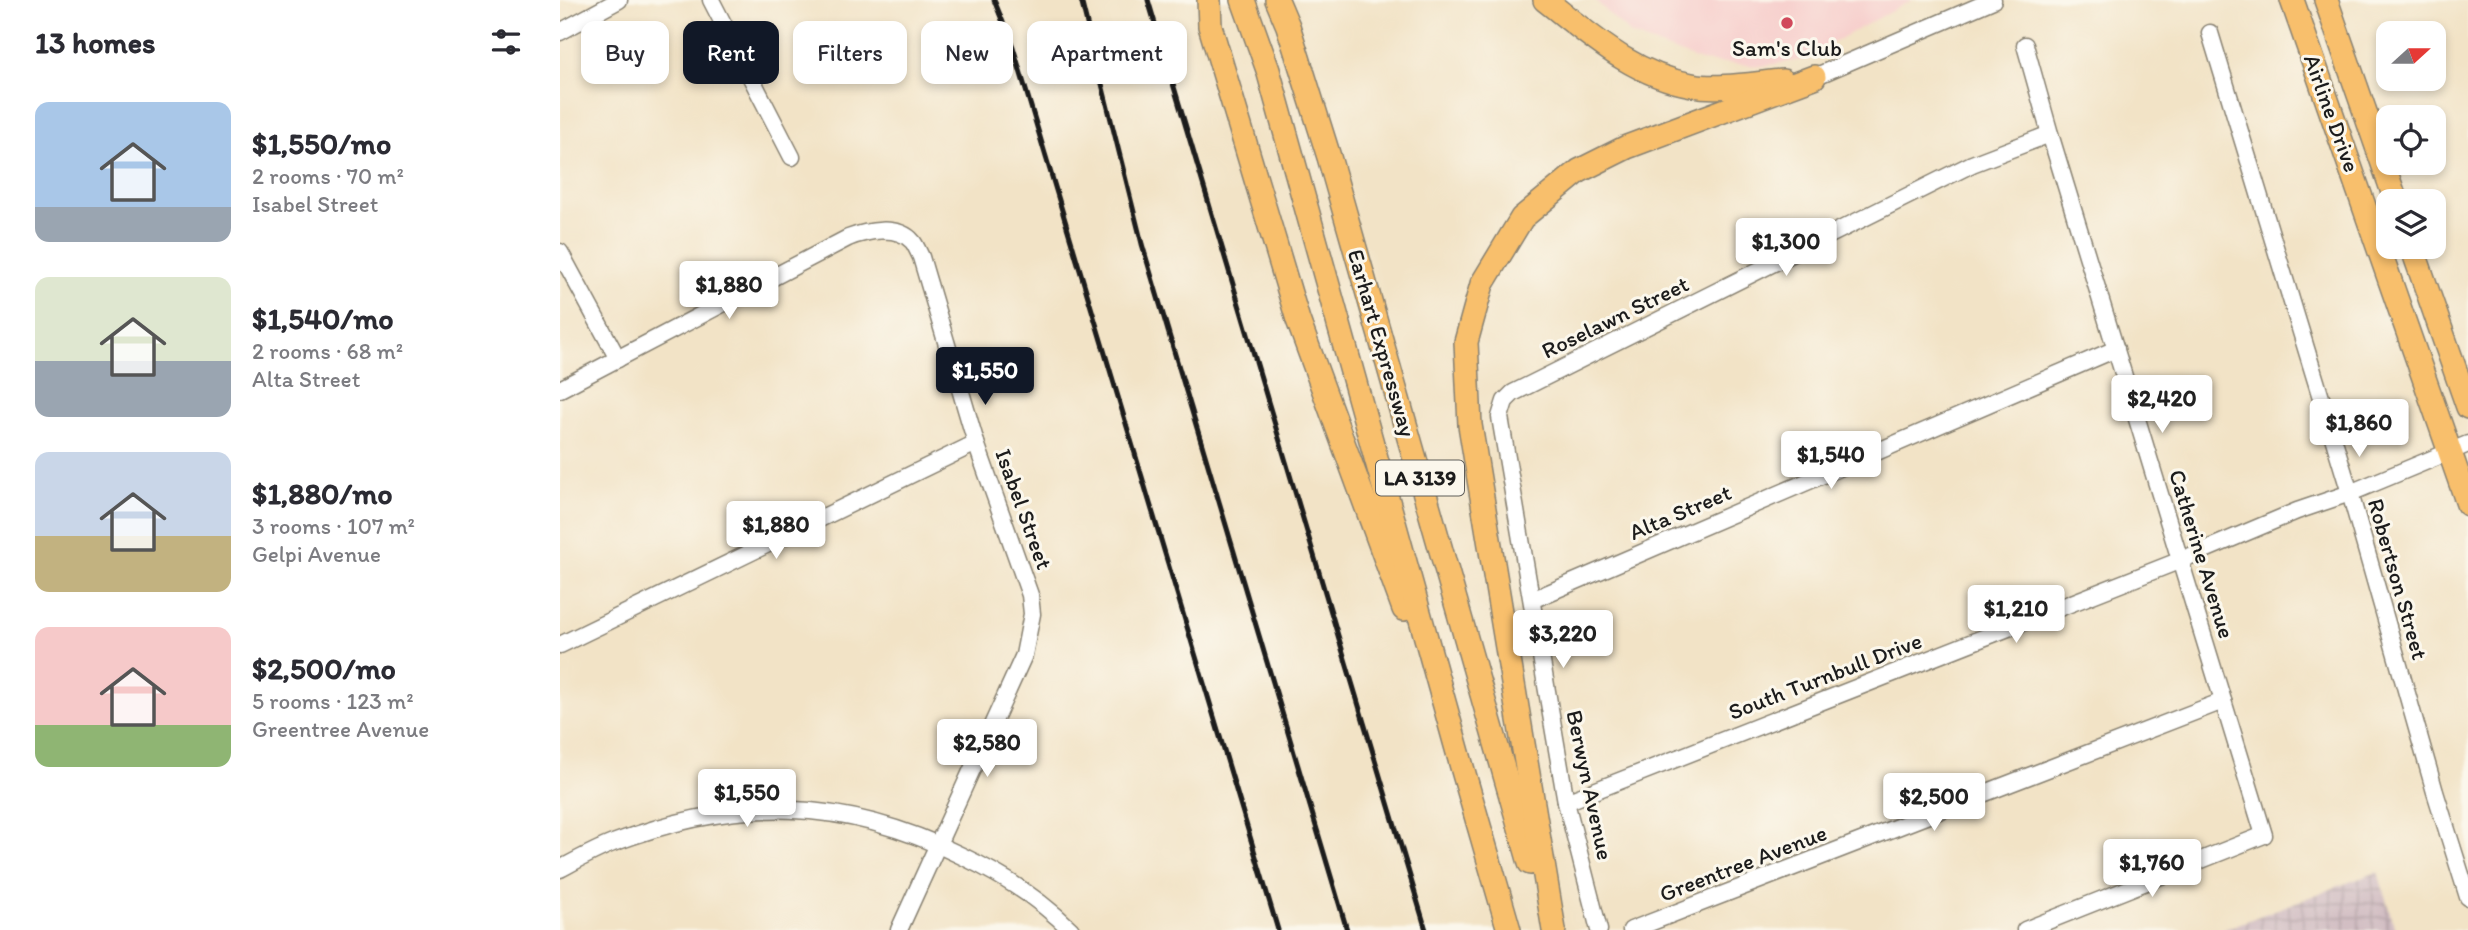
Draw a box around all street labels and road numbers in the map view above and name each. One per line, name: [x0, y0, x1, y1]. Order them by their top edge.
street label: Airline Drive: [2298, 50, 2366, 176]
street label: Earhart Expressway: [1342, 246, 1422, 440]
street label: Roselawn Street: [1537, 269, 1693, 365]
street label: Isabel Street: [989, 445, 1059, 573]
road number: LA 3139: [1376, 461, 1464, 496]
street label: Catherine Avenue: [2163, 466, 2241, 642]
street label: Alta Street: [1625, 478, 1736, 546]
street label: Robertson Street: [2362, 495, 2434, 663]
street label: South Turnbull Drive: [1724, 626, 1926, 726]
street label: Berwyn Avenue: [1560, 707, 1620, 863]
street label: Greentree Avenue: [1655, 818, 1831, 908]

